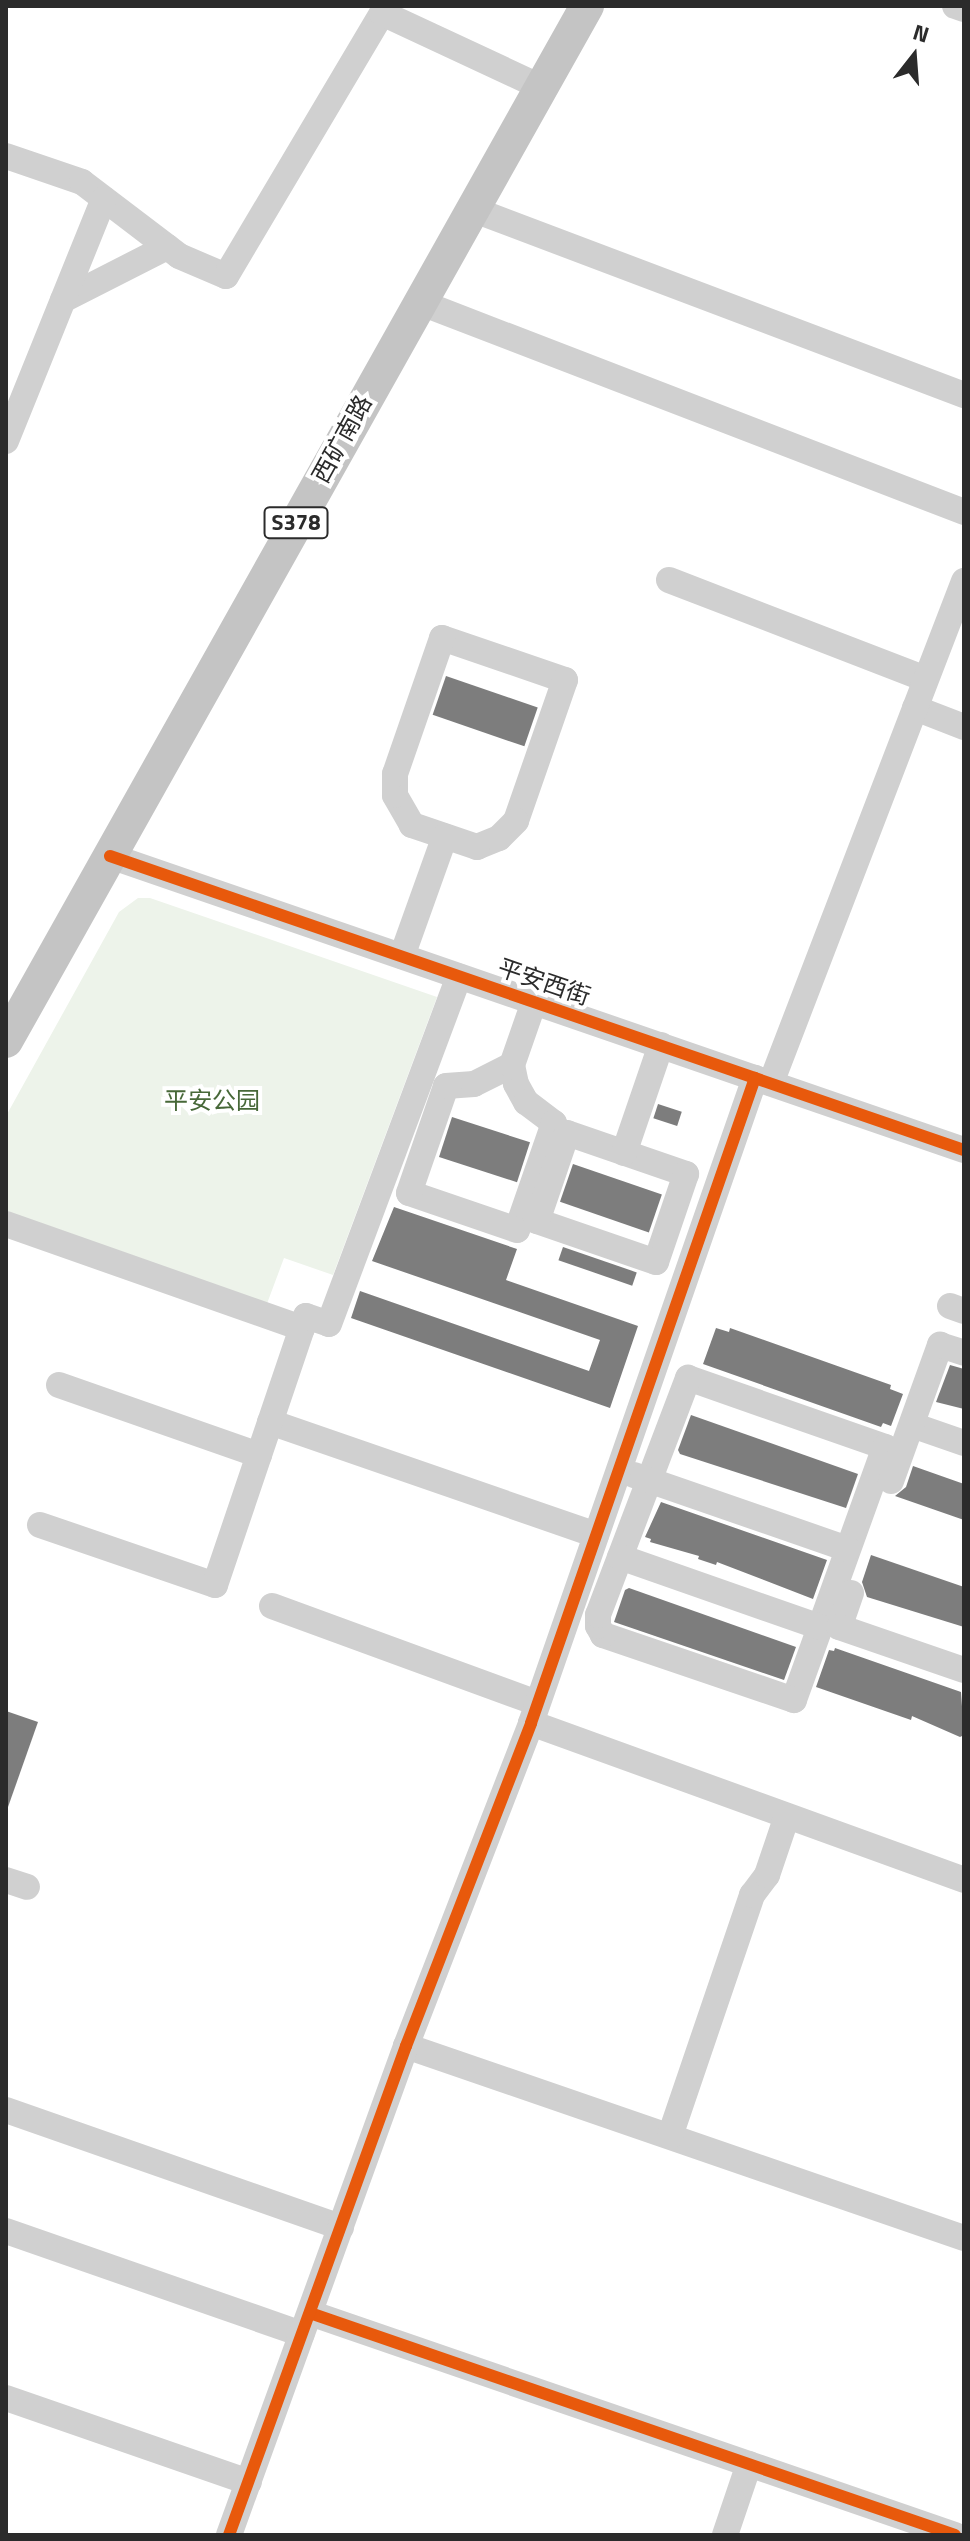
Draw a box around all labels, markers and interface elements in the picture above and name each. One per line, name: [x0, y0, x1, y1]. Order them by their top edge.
text: N: [909, 15, 933, 52]
north arrow: [874, 16, 954, 96]
street label: 西矿南路: [306, 390, 378, 488]
road number: S378: [262, 505, 330, 541]
street label: 平安西街: [494, 953, 594, 1011]
park label: 平安公园: [164, 1087, 260, 1115]

